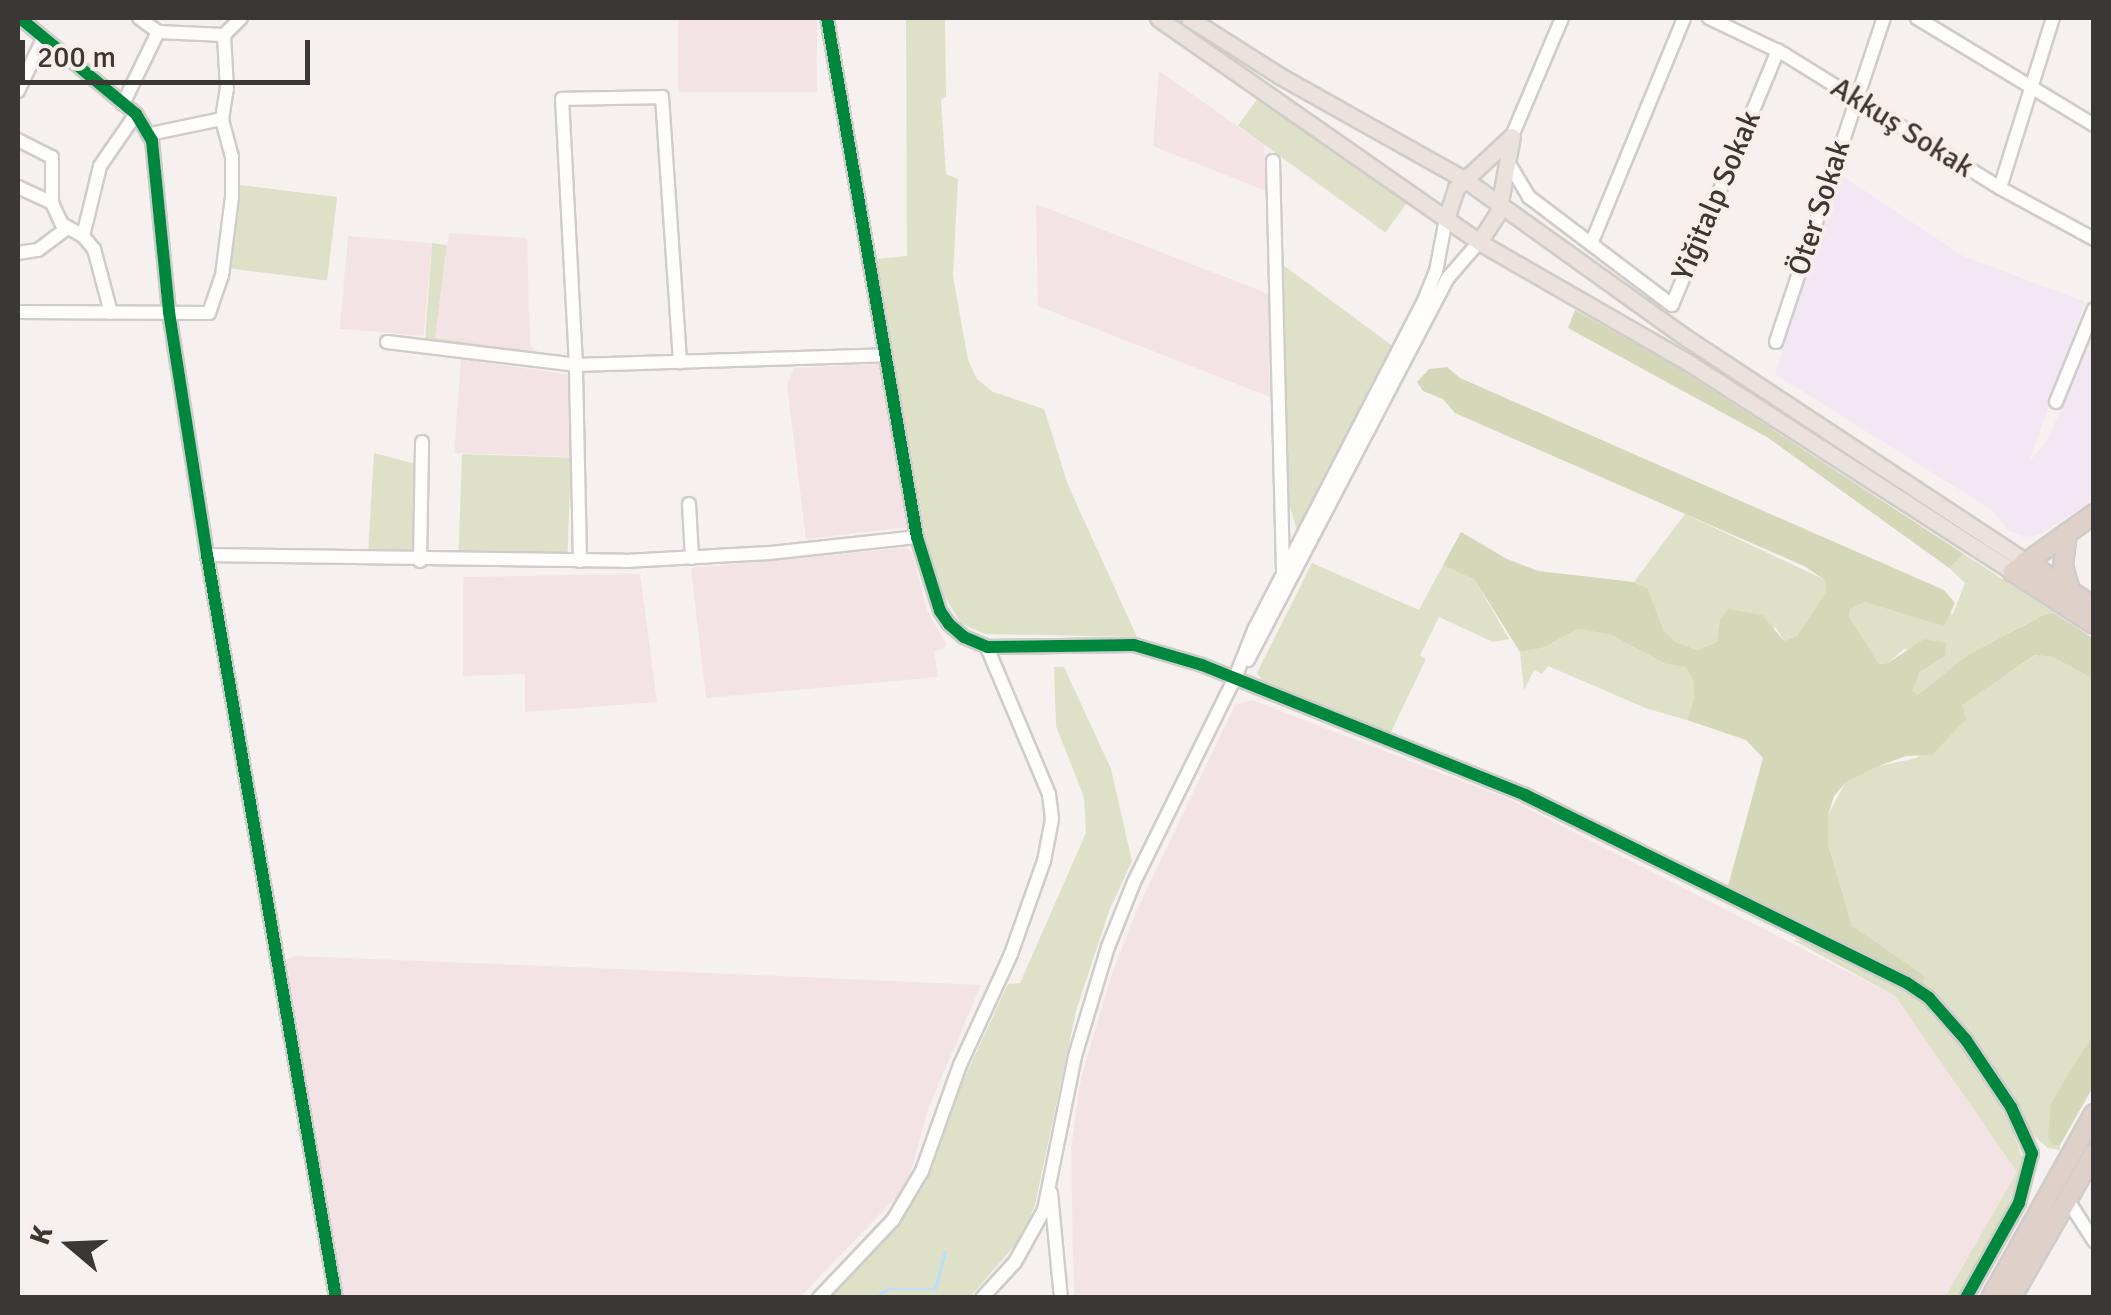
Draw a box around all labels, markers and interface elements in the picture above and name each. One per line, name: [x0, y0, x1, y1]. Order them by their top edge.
scale bar: [25, 20, 315, 82]
text: 200 m: [37, 39, 116, 76]
street label: Akkuş Sokak: [1824, 70, 1980, 186]
street label: Yiğitalp Sokak: [1665, 105, 1769, 287]
street label: Öter Sokak: [1781, 136, 1859, 280]
north arrow: [20, 1195, 120, 1295]
text: K: [23, 1221, 61, 1249]

